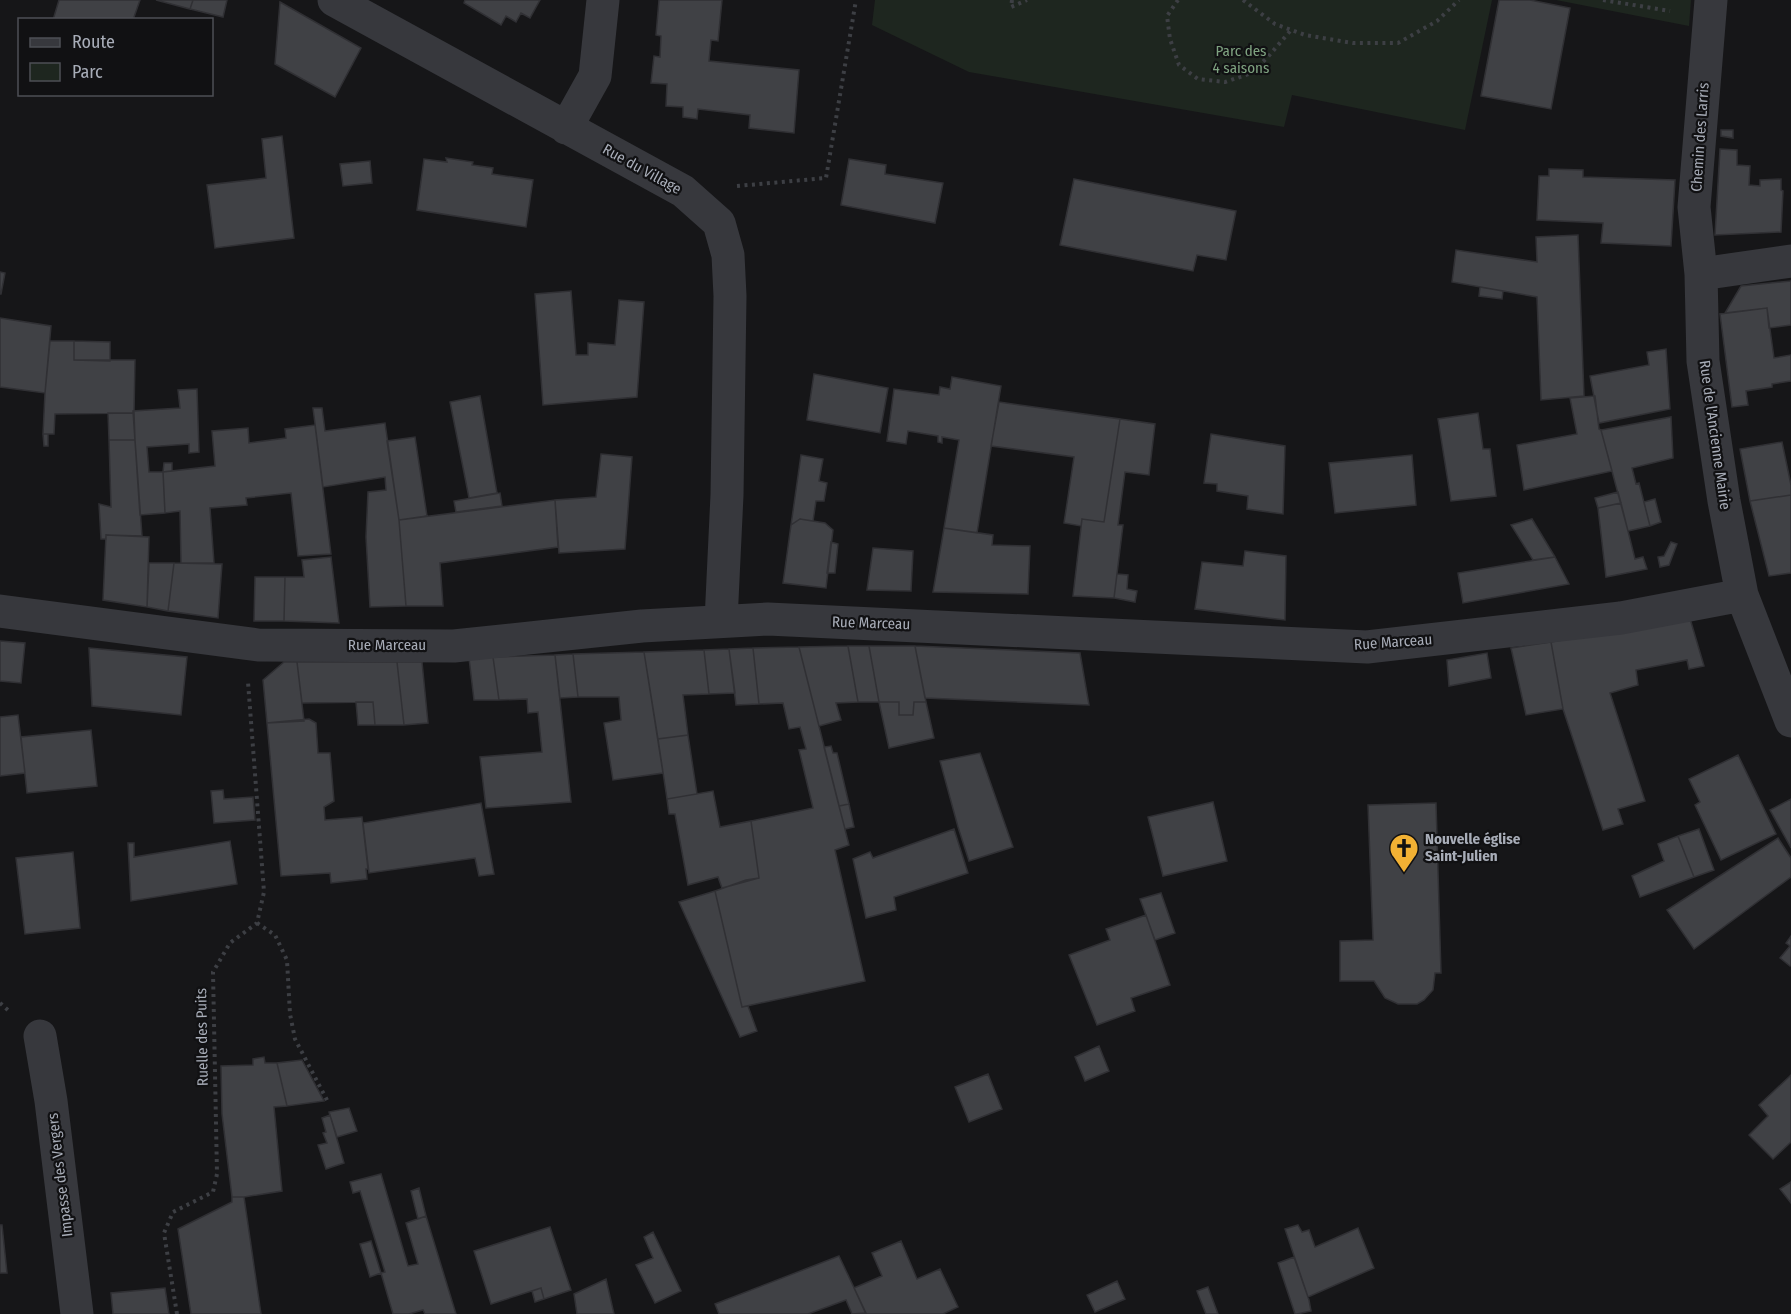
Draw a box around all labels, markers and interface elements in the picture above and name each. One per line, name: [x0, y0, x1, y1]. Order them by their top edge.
legend: [18, 18, 213, 96]
text: Route: [72, 31, 115, 53]
park label: Parc des 4 saisons: [1213, 42, 1269, 77]
text: Parc: [72, 61, 103, 83]
street label: Chemin des Larris: [1687, 82, 1713, 192]
street label: Rue du Village: [600, 140, 684, 198]
street label: Rue de l'Ancienne Mairie: [1696, 359, 1734, 511]
street label: Rue Marceau: [832, 613, 910, 633]
street label: Rue Marceau: [1353, 630, 1433, 654]
street label: Rue Marceau: [348, 636, 426, 654]
place label: Nouvelle église Saint-Julien: [1425, 830, 1521, 865]
church icon: Nouvelle église Saint-Julien: [1388, 832, 1420, 874]
street label: Ruelle des Puits: [192, 988, 212, 1086]
street label: Impasse des Vergers: [43, 1112, 77, 1238]

